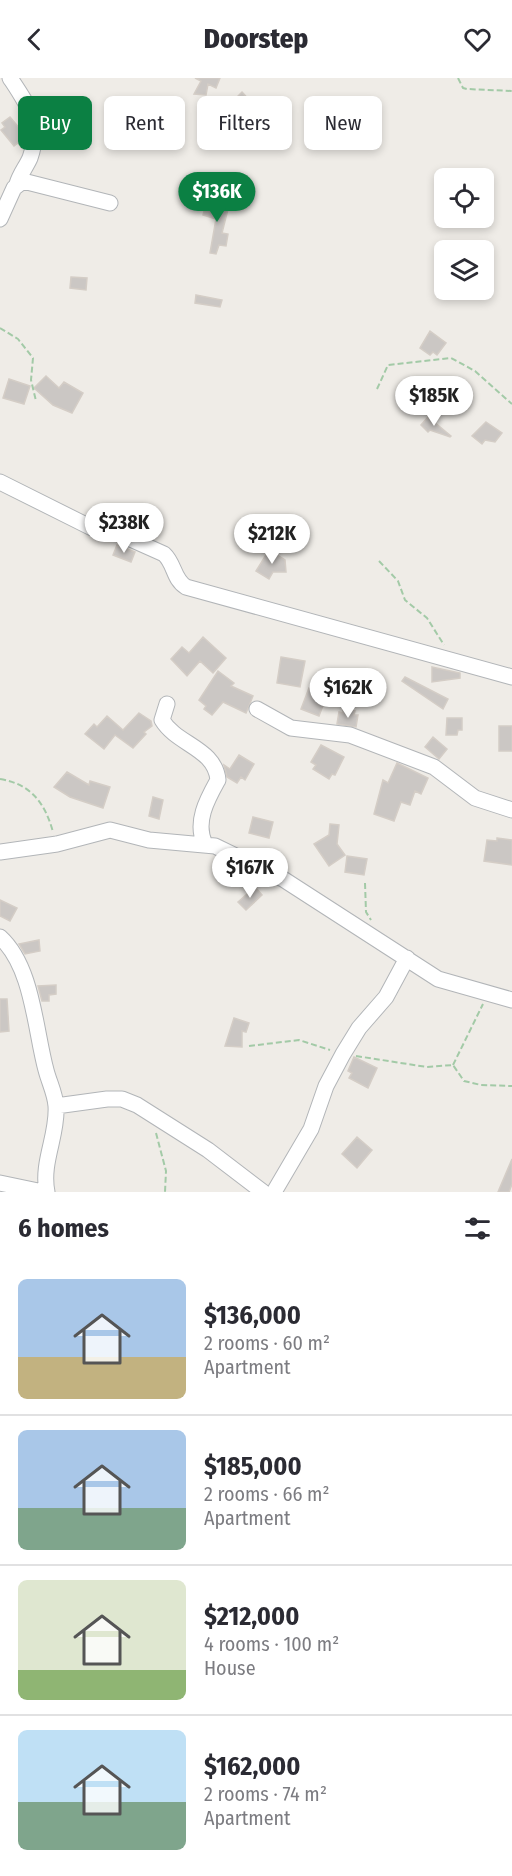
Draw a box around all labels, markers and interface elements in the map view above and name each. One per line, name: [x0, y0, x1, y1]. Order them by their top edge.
icon: back: [18, 23, 51, 56]
text: Doorstep: [204, 23, 308, 55]
icon: heart: [461, 23, 494, 56]
chip: Buy: [18, 96, 92, 150]
chip: Rent: [104, 96, 185, 150]
chip: Filters: [197, 96, 292, 150]
chip: New: [304, 96, 382, 150]
map controls: [434, 168, 494, 300]
button: locate: [434, 168, 494, 228]
pin: $136K: [175, 172, 259, 223]
text: $136K: [192, 179, 242, 203]
button: layers: [434, 240, 494, 300]
pin: $185K: [392, 376, 476, 427]
text: $185K: [409, 383, 459, 407]
pin: $238K: [82, 503, 166, 554]
text: $238K: [99, 510, 149, 534]
pin: $212K: [230, 514, 314, 565]
text: $212K: [248, 521, 296, 545]
pin: $162K: [306, 668, 390, 719]
text: $162K: [324, 675, 372, 699]
pin: $167K: [208, 848, 292, 899]
text: $167K: [226, 855, 274, 879]
icon: filters: [461, 1212, 494, 1245]
text: 6 homes: [18, 1213, 109, 1244]
text: $136,000: [204, 1300, 301, 1331]
icon: home: [66, 1303, 138, 1375]
text: 2 rooms · 60 m²: [204, 1331, 330, 1355]
text: Apartment: [204, 1355, 291, 1379]
text: $185,000: [204, 1451, 302, 1482]
icon: home: [66, 1454, 138, 1526]
text: 2 rooms · 66 m²: [204, 1482, 330, 1506]
text: Apartment: [204, 1506, 291, 1530]
text: $212,000: [204, 1601, 299, 1632]
icon: home: [66, 1604, 138, 1676]
text: 4 rooms · 100 m²: [204, 1632, 339, 1656]
text: House: [204, 1656, 256, 1680]
text: $162,000: [204, 1751, 301, 1782]
icon: home: [66, 1754, 138, 1826]
text: 2 rooms · 74 m²: [204, 1782, 327, 1806]
text: Apartment: [204, 1806, 291, 1830]

